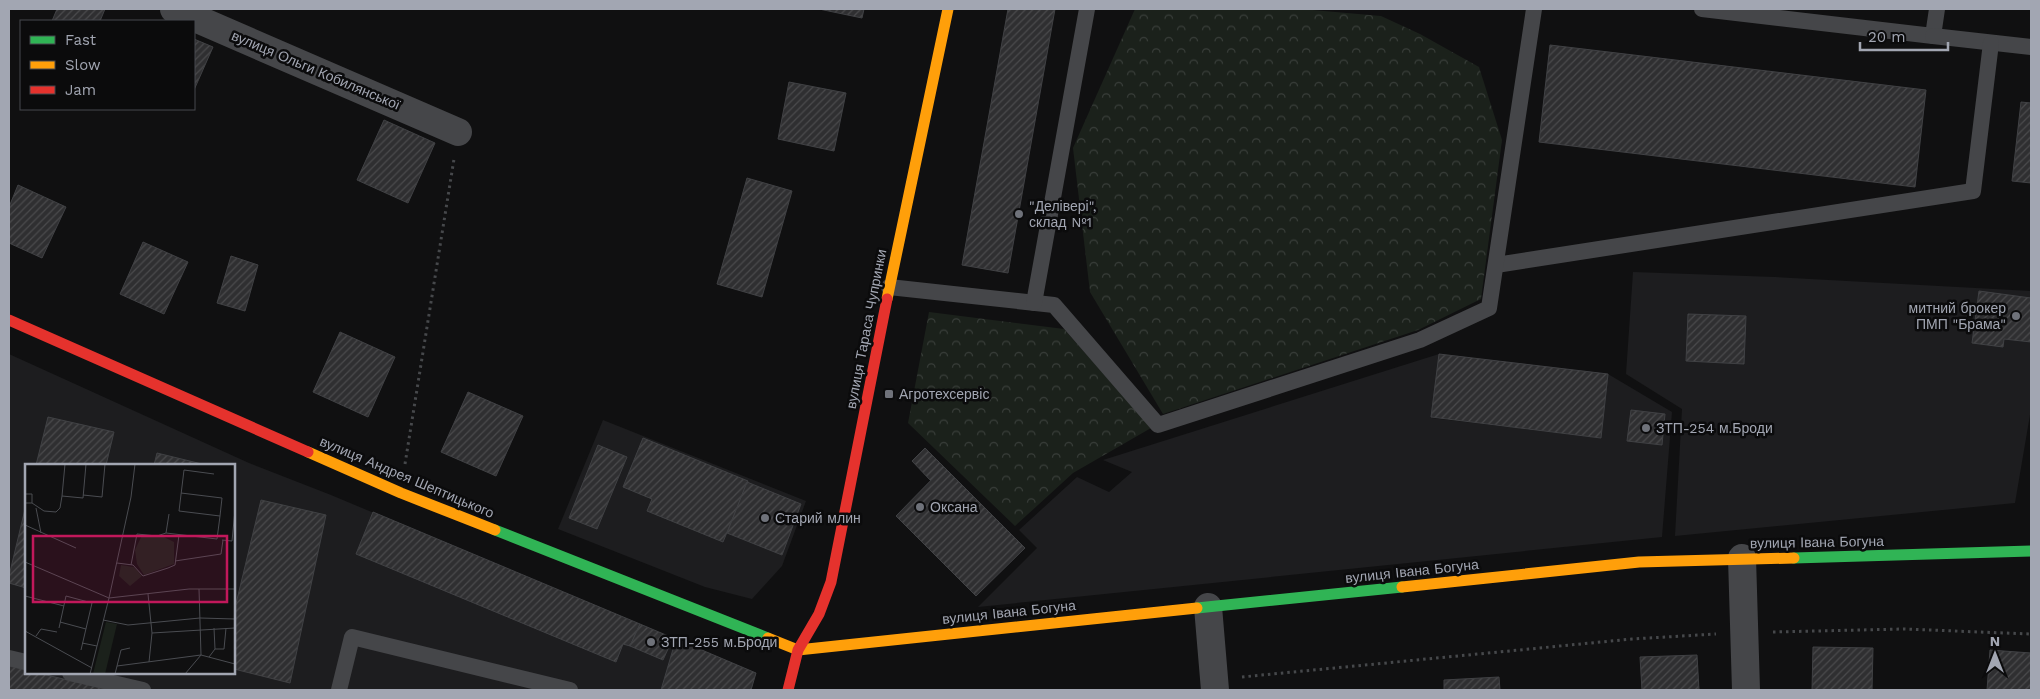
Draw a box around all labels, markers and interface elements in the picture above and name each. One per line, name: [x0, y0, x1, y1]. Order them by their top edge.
legend: [20, 20, 195, 110]
scale bar: [1860, 20, 1948, 52]
street label: вулиця Ольги Кобилянської: [229, 27, 403, 113]
text: 20 m: [1868, 28, 1906, 46]
text: Fast: [65, 31, 97, 49]
text: Slow: [65, 56, 101, 74]
text: Jam: [65, 81, 96, 99]
place label: "Делівері", склад №1: [1029, 198, 1096, 230]
marker: "Делівері", склад №1: [1013, 208, 1025, 220]
street label: вулиця Тараса Чупринки: [843, 248, 889, 410]
place label: митний брокер ПМП "Брама": [1909, 300, 2006, 332]
marker: митний брокер ПМП "Брама": [2010, 310, 2022, 322]
place label: Агротехсервіс: [899, 386, 989, 402]
marker: Агротехсервіс: [883, 388, 895, 400]
place label: ЗТП-254 м.Броди: [1656, 420, 1773, 436]
marker: ЗТП-254 м.Броди: [1640, 422, 1652, 434]
street label: вулиця Андрея Шептицького: [317, 433, 497, 521]
inset map: [25, 464, 235, 674]
place label: Оксана: [930, 499, 978, 515]
marker: Оксана: [914, 501, 926, 513]
place label: Старий млин: [775, 510, 861, 526]
marker: Старий млин: [759, 512, 771, 524]
street label: вулиця Івана Богуна: [1750, 533, 1884, 551]
street label: вулиця Івана Богуна: [1345, 556, 1480, 586]
street label: вулиця Івана Богуна: [942, 597, 1077, 627]
north arrow: [1970, 629, 2020, 679]
text: N: [1990, 633, 2000, 649]
place label: ЗТП-255 м.Броди: [661, 634, 777, 650]
marker: ЗТП-255 м.Броди: [645, 636, 657, 648]

